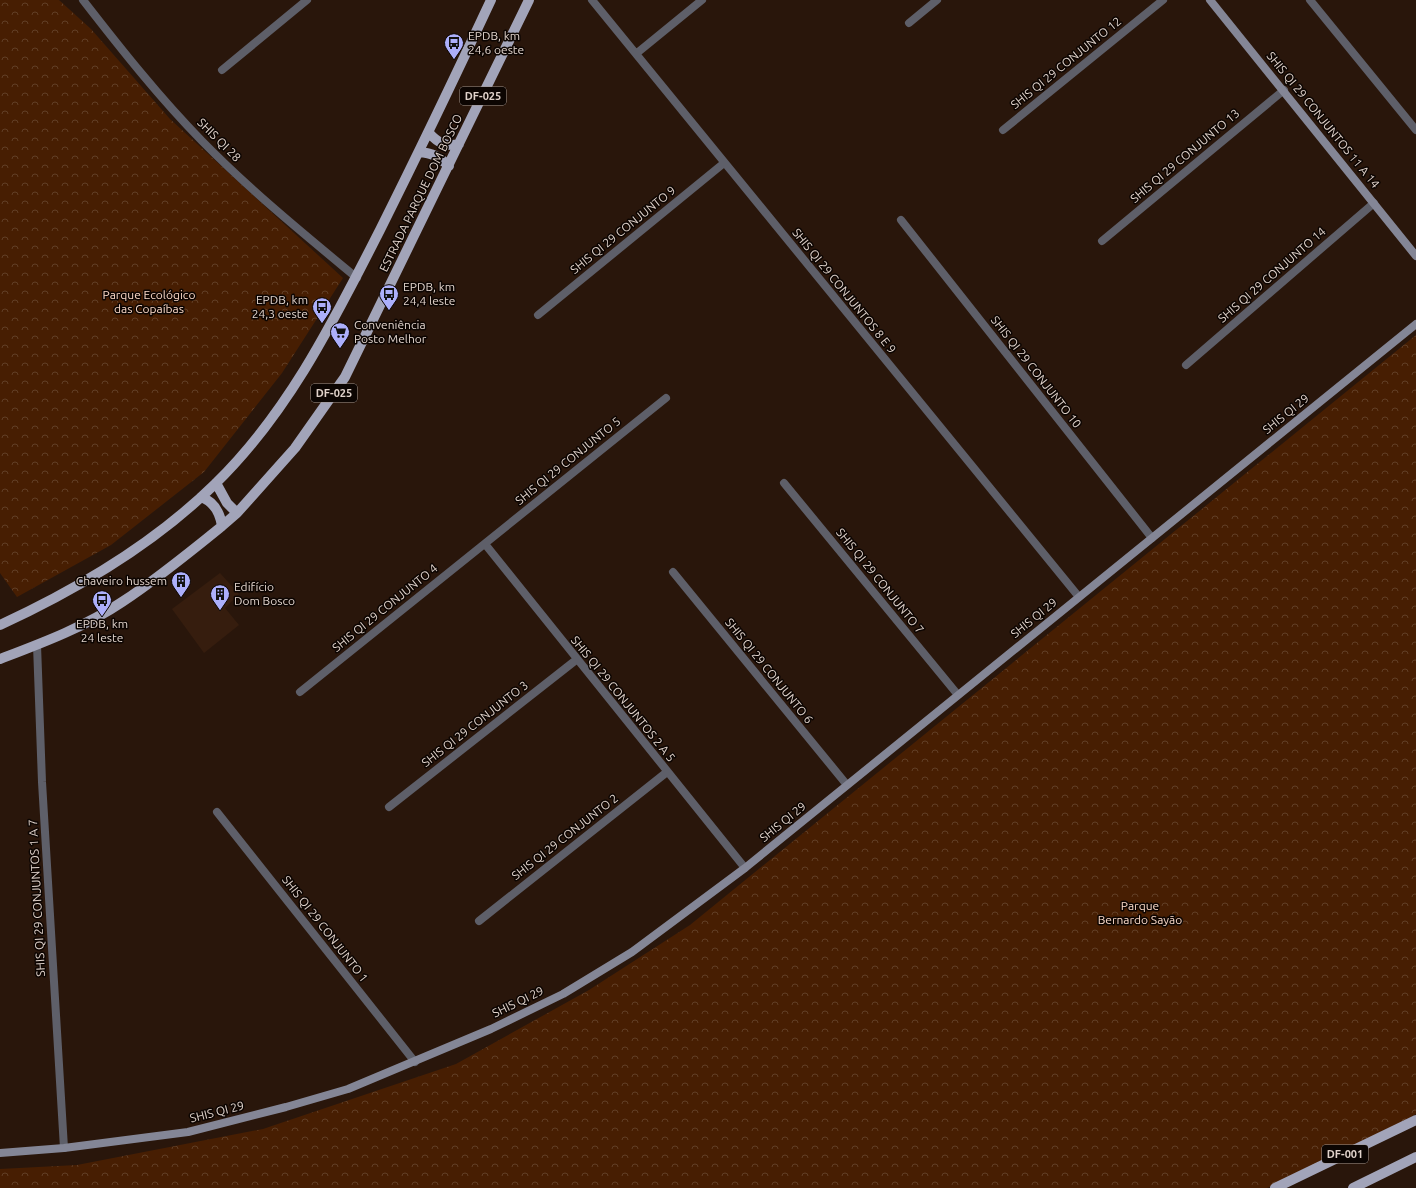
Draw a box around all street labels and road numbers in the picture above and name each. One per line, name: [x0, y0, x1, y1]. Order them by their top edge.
street label: SHIS QI 29 CONJUNTO 12: [1008, 14, 1123, 111]
street label: SHIS QI 29 CONJUNTOS 11 A 14: [1264, 49, 1382, 190]
road number: DF-025: [460, 87, 506, 105]
street label: SHIS QI 29 CONJUNTO 13: [1128, 106, 1242, 205]
street label: ESTRADA PARQUE DOM BOSCO: [377, 112, 464, 274]
street label: SHIS QI 28: [195, 115, 244, 164]
street label: SHIS QI 29 CONJUNTO 9: [568, 183, 678, 276]
street label: SHIS QI 29 CONJUNTO 14: [1215, 224, 1328, 325]
street label: SHIS QI 29 CONJUNTOS 8 E 9: [790, 226, 899, 356]
street label: SHIS QI 29 CONJUNTO 10: [989, 313, 1084, 430]
road number: DF-025: [311, 384, 357, 402]
street label: SHIS QI 29: [1260, 391, 1311, 436]
street label: SHIS QI 29 CONJUNTO 5: [513, 414, 623, 507]
street label: SHIS QI 29 CONJUNTO 7: [834, 526, 927, 636]
street label: SHIS QI 29 CONJUNTO 4: [330, 561, 440, 654]
street label: SHIS QI 29: [1008, 595, 1059, 640]
street label: SHIS QI 29 CONJUNTO 6: [723, 616, 816, 726]
street label: SHIS QI 29 CONJUNTOS 2 A 5: [569, 633, 678, 764]
street label: SHIS QI 29 CONJUNTO 3: [419, 678, 530, 769]
street label: SHIS QI 29 CONJUNTO 2: [509, 791, 620, 882]
street label: SHIS QI 29: [757, 799, 808, 844]
street label: SHIS QI 29 CONJUNTOS 1 A 7: [26, 819, 47, 977]
street label: SHIS QI 29 CONJUNTO 1: [280, 873, 371, 984]
street label: SHIS QI 29: [490, 984, 546, 1020]
street label: SHIS QI 29: [188, 1099, 245, 1125]
road number: DF-001: [1322, 1145, 1368, 1163]

